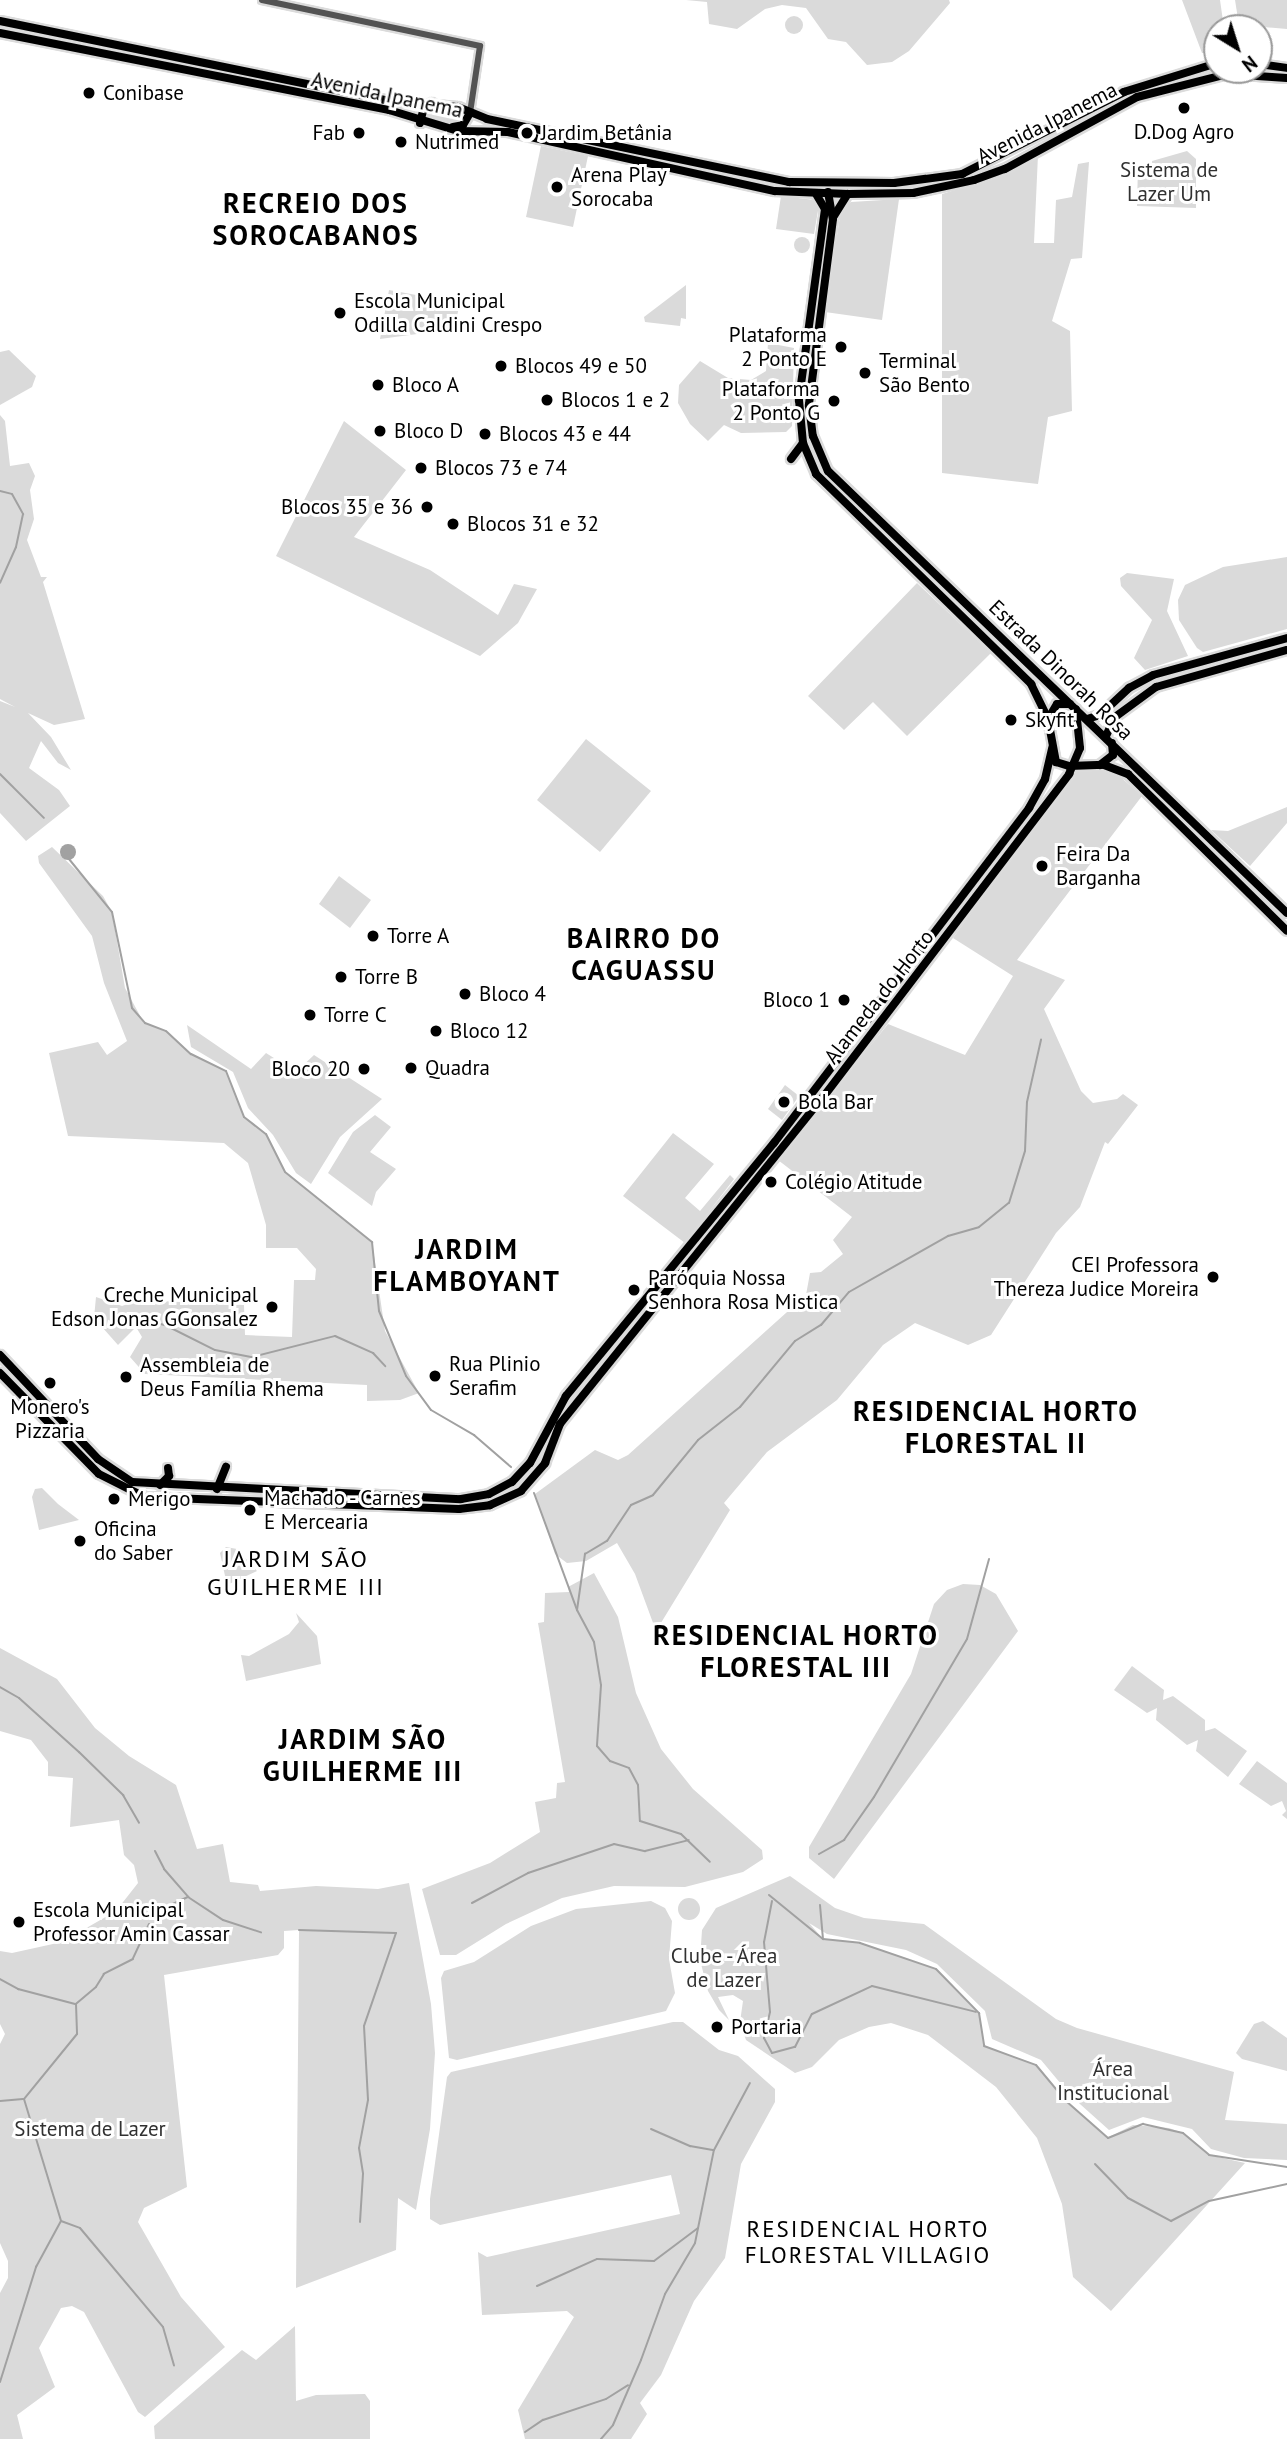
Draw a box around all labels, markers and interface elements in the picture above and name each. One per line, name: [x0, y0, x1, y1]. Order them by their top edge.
north arrow: [1203, 14, 1273, 84]
text: N: [1237, 51, 1262, 77]
street label: Avenida Ipanema: [309, 67, 465, 123]
street label: Avenida Ipanema: [973, 77, 1121, 169]
place label: Conibase: [103, 80, 184, 106]
marker: Conibase: [81, 85, 97, 101]
marker: D.Dog Agro: [1176, 100, 1192, 116]
place label: D.Dog Agro: [1133, 119, 1235, 145]
place label: Fab: [312, 120, 345, 146]
place label: Jardim Betânia: [541, 120, 672, 146]
marker: Fab: [351, 125, 367, 141]
marker: Jardim Betânia: [519, 125, 535, 141]
place label: Nutrimed: [415, 129, 499, 155]
marker: Nutrimed: [393, 134, 409, 150]
park label: Sistema de Lazer Um: [1120, 157, 1218, 207]
place label: Arena Play Sorocaba: [571, 162, 667, 212]
marker: Arena Play Sorocaba: [549, 179, 565, 195]
district label: RECREIO DOS SOROCABANOS: [214, 186, 418, 252]
place label: Escola Municipal Odilla Caldini Crespo: [354, 288, 542, 338]
marker: Escola Municipal Odilla Caldini Crespo: [332, 305, 348, 321]
place label: Plataforma 2 Ponto E: [729, 322, 827, 372]
marker: Plataforma 2 Ponto E: [833, 339, 849, 355]
place label: Terminal São Bento: [879, 348, 970, 398]
place label: Blocos 49 e 50: [515, 353, 647, 379]
marker: Blocos 49 e 50: [493, 358, 509, 374]
marker: Terminal São Bento: [857, 365, 873, 381]
place label: Bloco A: [392, 372, 460, 398]
place label: Plataforma 2 Ponto G: [722, 376, 820, 426]
marker: Bloco A: [370, 377, 386, 393]
place label: Blocos 1 e 2: [561, 387, 670, 413]
marker: Blocos 1 e 2: [539, 392, 555, 408]
marker: Plataforma 2 Ponto G: [826, 393, 842, 409]
place label: Bloco D: [394, 418, 463, 444]
place label: Blocos 43 e 44: [499, 421, 631, 447]
marker: Bloco D: [372, 423, 388, 439]
marker: Blocos 43 e 44: [477, 426, 493, 442]
place label: Blocos 73 e 74: [435, 455, 567, 481]
marker: Blocos 73 e 74: [413, 460, 429, 476]
place label: Blocos 35 e 36: [281, 494, 413, 520]
marker: Blocos 35 e 36: [419, 499, 435, 515]
place label: Blocos 31 e 32: [467, 511, 599, 537]
marker: Blocos 31 e 32: [445, 516, 461, 532]
street label: Estrada Dinorah Rosa: [984, 595, 1138, 745]
place label: Skyfit: [1025, 707, 1074, 733]
marker: Skyfit: [1003, 712, 1019, 728]
place label: Feira Da Barganha: [1056, 841, 1141, 891]
marker: Feira Da Barganha: [1034, 858, 1050, 874]
district label: BAIRRO DO CAGUASSU: [568, 921, 720, 987]
place label: Torre A: [387, 923, 450, 949]
street label: Alameda do Horto: [819, 925, 939, 1069]
marker: Torre A: [365, 928, 381, 944]
place label: Torre B: [355, 964, 418, 990]
marker: Torre B: [333, 969, 349, 985]
place label: Bloco 4: [479, 981, 546, 1007]
marker: Bloco 4: [457, 986, 473, 1002]
place label: Bloco 1: [763, 987, 830, 1013]
marker: Bloco 1: [836, 992, 852, 1008]
place label: Torre C: [324, 1002, 387, 1028]
marker: Torre C: [302, 1007, 318, 1023]
place label: Bloco 12: [450, 1018, 528, 1044]
marker: Bloco 12: [428, 1023, 444, 1039]
place label: Quadra: [425, 1055, 490, 1081]
place label: Bloco 20: [272, 1056, 350, 1082]
marker: Quadra: [403, 1060, 419, 1076]
marker: Bloco 20: [356, 1061, 372, 1077]
place label: Bola Bar: [798, 1089, 873, 1115]
marker: Bola Bar: [776, 1094, 792, 1110]
place label: Colégio Atitude: [785, 1169, 923, 1195]
marker: Colégio Atitude: [763, 1174, 779, 1190]
district label: JARDIM FLAMBOYANT: [374, 1232, 560, 1298]
place label: CEI Professora Thereza Judice Moreira: [994, 1252, 1199, 1302]
place label: Paróquia Nossa Senhora Rosa Mistica: [648, 1265, 839, 1315]
marker: CEI Professora Thereza Judice Moreira: [1205, 1269, 1221, 1285]
place label: Creche Municipal Edson Jonas GGonsalez: [51, 1282, 258, 1332]
marker: Paróquia Nossa Senhora Rosa Mistica: [626, 1282, 642, 1298]
marker: Creche Municipal Edson Jonas GGonsalez: [264, 1299, 280, 1315]
place label: Rua Plinio Serafim: [449, 1351, 540, 1401]
place label: Assembleia de Deus Família Rhema: [140, 1352, 324, 1402]
marker: Rua Plinio Serafim: [427, 1368, 443, 1384]
marker: Assembleia de Deus Família Rhema: [118, 1369, 134, 1385]
marker: Monero's Pizzaria: [42, 1375, 58, 1391]
place label: Monero's Pizzaria: [10, 1394, 90, 1444]
district label: RESIDENCIAL HORTO FLORESTAL II: [854, 1394, 1138, 1460]
place label: Machado - Carnes E Mercearia: [264, 1485, 424, 1535]
place label: Merigo: [128, 1486, 191, 1512]
marker: Merigo: [106, 1491, 122, 1507]
marker: Machado - Carnes E Mercearia: [242, 1502, 258, 1518]
place label: Oficina do Saber: [94, 1516, 173, 1566]
marker: Oficina do Saber: [72, 1533, 88, 1549]
district label: JARDIM SÃO GUILHERME III: [209, 1545, 383, 1601]
district label: RESIDENCIAL HORTO FLORESTAL III: [654, 1618, 938, 1684]
district label: JARDIM SÃO GUILHERME III: [264, 1722, 462, 1788]
place label: Escola Municipal Professor Amin Cassar: [33, 1897, 230, 1947]
marker: Escola Municipal Professor Amin Cassar: [11, 1914, 27, 1930]
park label: Clube - Área de Lazer: [669, 1943, 779, 1993]
place label: Portaria: [731, 2014, 802, 2040]
marker: Portaria: [709, 2019, 725, 2035]
park label: Área Institucional: [1057, 2056, 1169, 2106]
park label: Sistema de Lazer: [14, 2116, 166, 2142]
district label: RESIDENCIAL HORTO FLORESTAL VILLAGIO: [746, 2215, 990, 2269]

